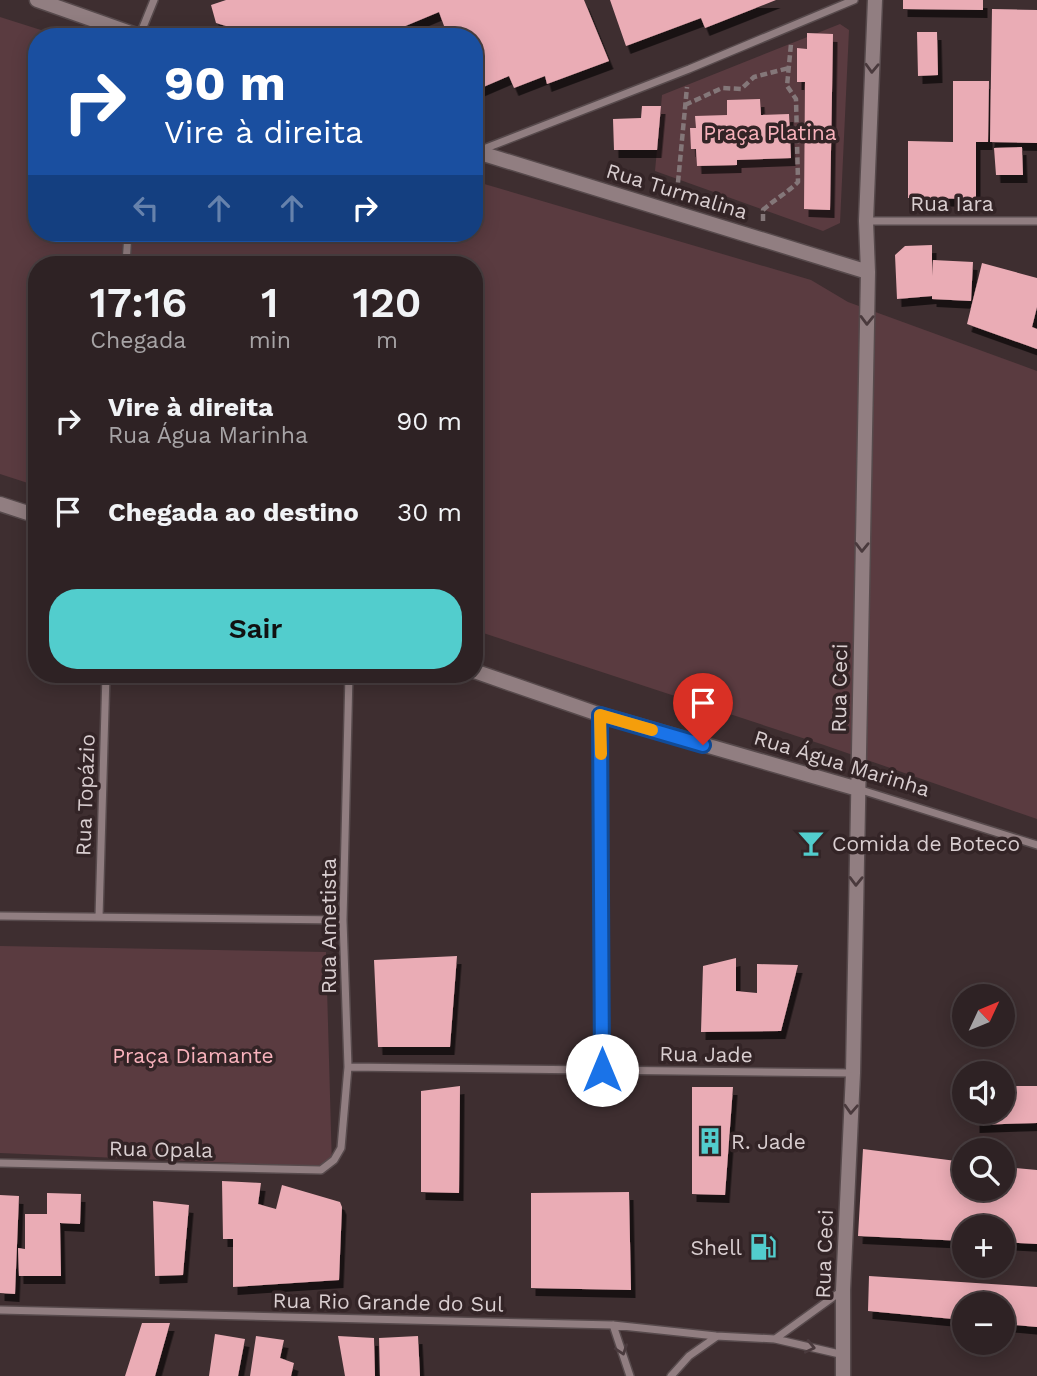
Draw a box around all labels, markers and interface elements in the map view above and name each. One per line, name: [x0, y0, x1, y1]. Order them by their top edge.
text: 90 m: [164, 54, 286, 112]
icon: right: [49, 56, 140, 147]
one-way arrow: [865, 63, 880, 74]
text: Vire à direita: [164, 113, 363, 151]
park label: Praça Platina: [703, 120, 837, 145]
street label: Rua Turmalina: [603, 158, 751, 224]
icon: left: [127, 189, 165, 227]
icon: ahead: [200, 189, 238, 227]
icon: ahead: [273, 189, 311, 227]
icon: right: [346, 189, 384, 227]
street label: Rua Iara: [910, 191, 994, 216]
text: 17:16: [90, 278, 187, 327]
text: 1: [261, 278, 279, 327]
text: 120: [352, 278, 421, 327]
one-way arrow: [859, 315, 875, 326]
text: Chegada: [90, 327, 186, 354]
text: min: [249, 327, 291, 354]
text: m: [376, 327, 398, 354]
text: Vire à direita: [108, 392, 273, 422]
icon: right: [49, 402, 87, 440]
text: 90 m: [396, 406, 462, 436]
text: Rua Água Marinha: [108, 422, 308, 449]
icon: arrive: [49, 493, 87, 531]
text: Chegada ao destino: [108, 497, 359, 527]
text: 30 m: [397, 497, 462, 527]
one-way arrow: [855, 542, 870, 553]
button: Sair: [49, 589, 462, 669]
street label: Rua Ceci: [826, 643, 852, 733]
pin: [673, 673, 733, 745]
icon: arrive: [684, 684, 722, 722]
street label: Rua Água Marinha: [751, 724, 933, 802]
street label: Rua Topázio: [70, 734, 100, 856]
bar icon: Comida de Boteco: [796, 828, 826, 858]
place label: Comida de Boteco: [832, 831, 1020, 856]
street label: Rua Ametista: [316, 858, 341, 994]
one-way arrow: [848, 877, 864, 887]
north arrow: [952, 984, 1015, 1046]
map controls: [952, 984, 1015, 1355]
position arrow: [565, 1033, 639, 1107]
street label: Rua Jade: [659, 1041, 753, 1067]
park label: Praça Diamante: [112, 1043, 274, 1068]
button: sound: [952, 1061, 1015, 1124]
one-way arrow: [844, 1104, 859, 1115]
building icon: R. Jade: [695, 1126, 725, 1156]
place label: R. Jade: [731, 1129, 806, 1154]
street label: Rua Opala: [109, 1136, 213, 1162]
button: search: [952, 1138, 1015, 1201]
street label: Rua Ceci: [810, 1209, 838, 1299]
button: +: [952, 1215, 1015, 1278]
fuel station icon: Shell: [748, 1232, 778, 1262]
place label: Shell: [691, 1235, 743, 1260]
street label: Rua Rio Grande do Sul: [272, 1287, 504, 1317]
button: −: [952, 1292, 1015, 1355]
one-way arrow: [803, 1339, 815, 1353]
one-way arrow: [614, 1343, 628, 1356]

